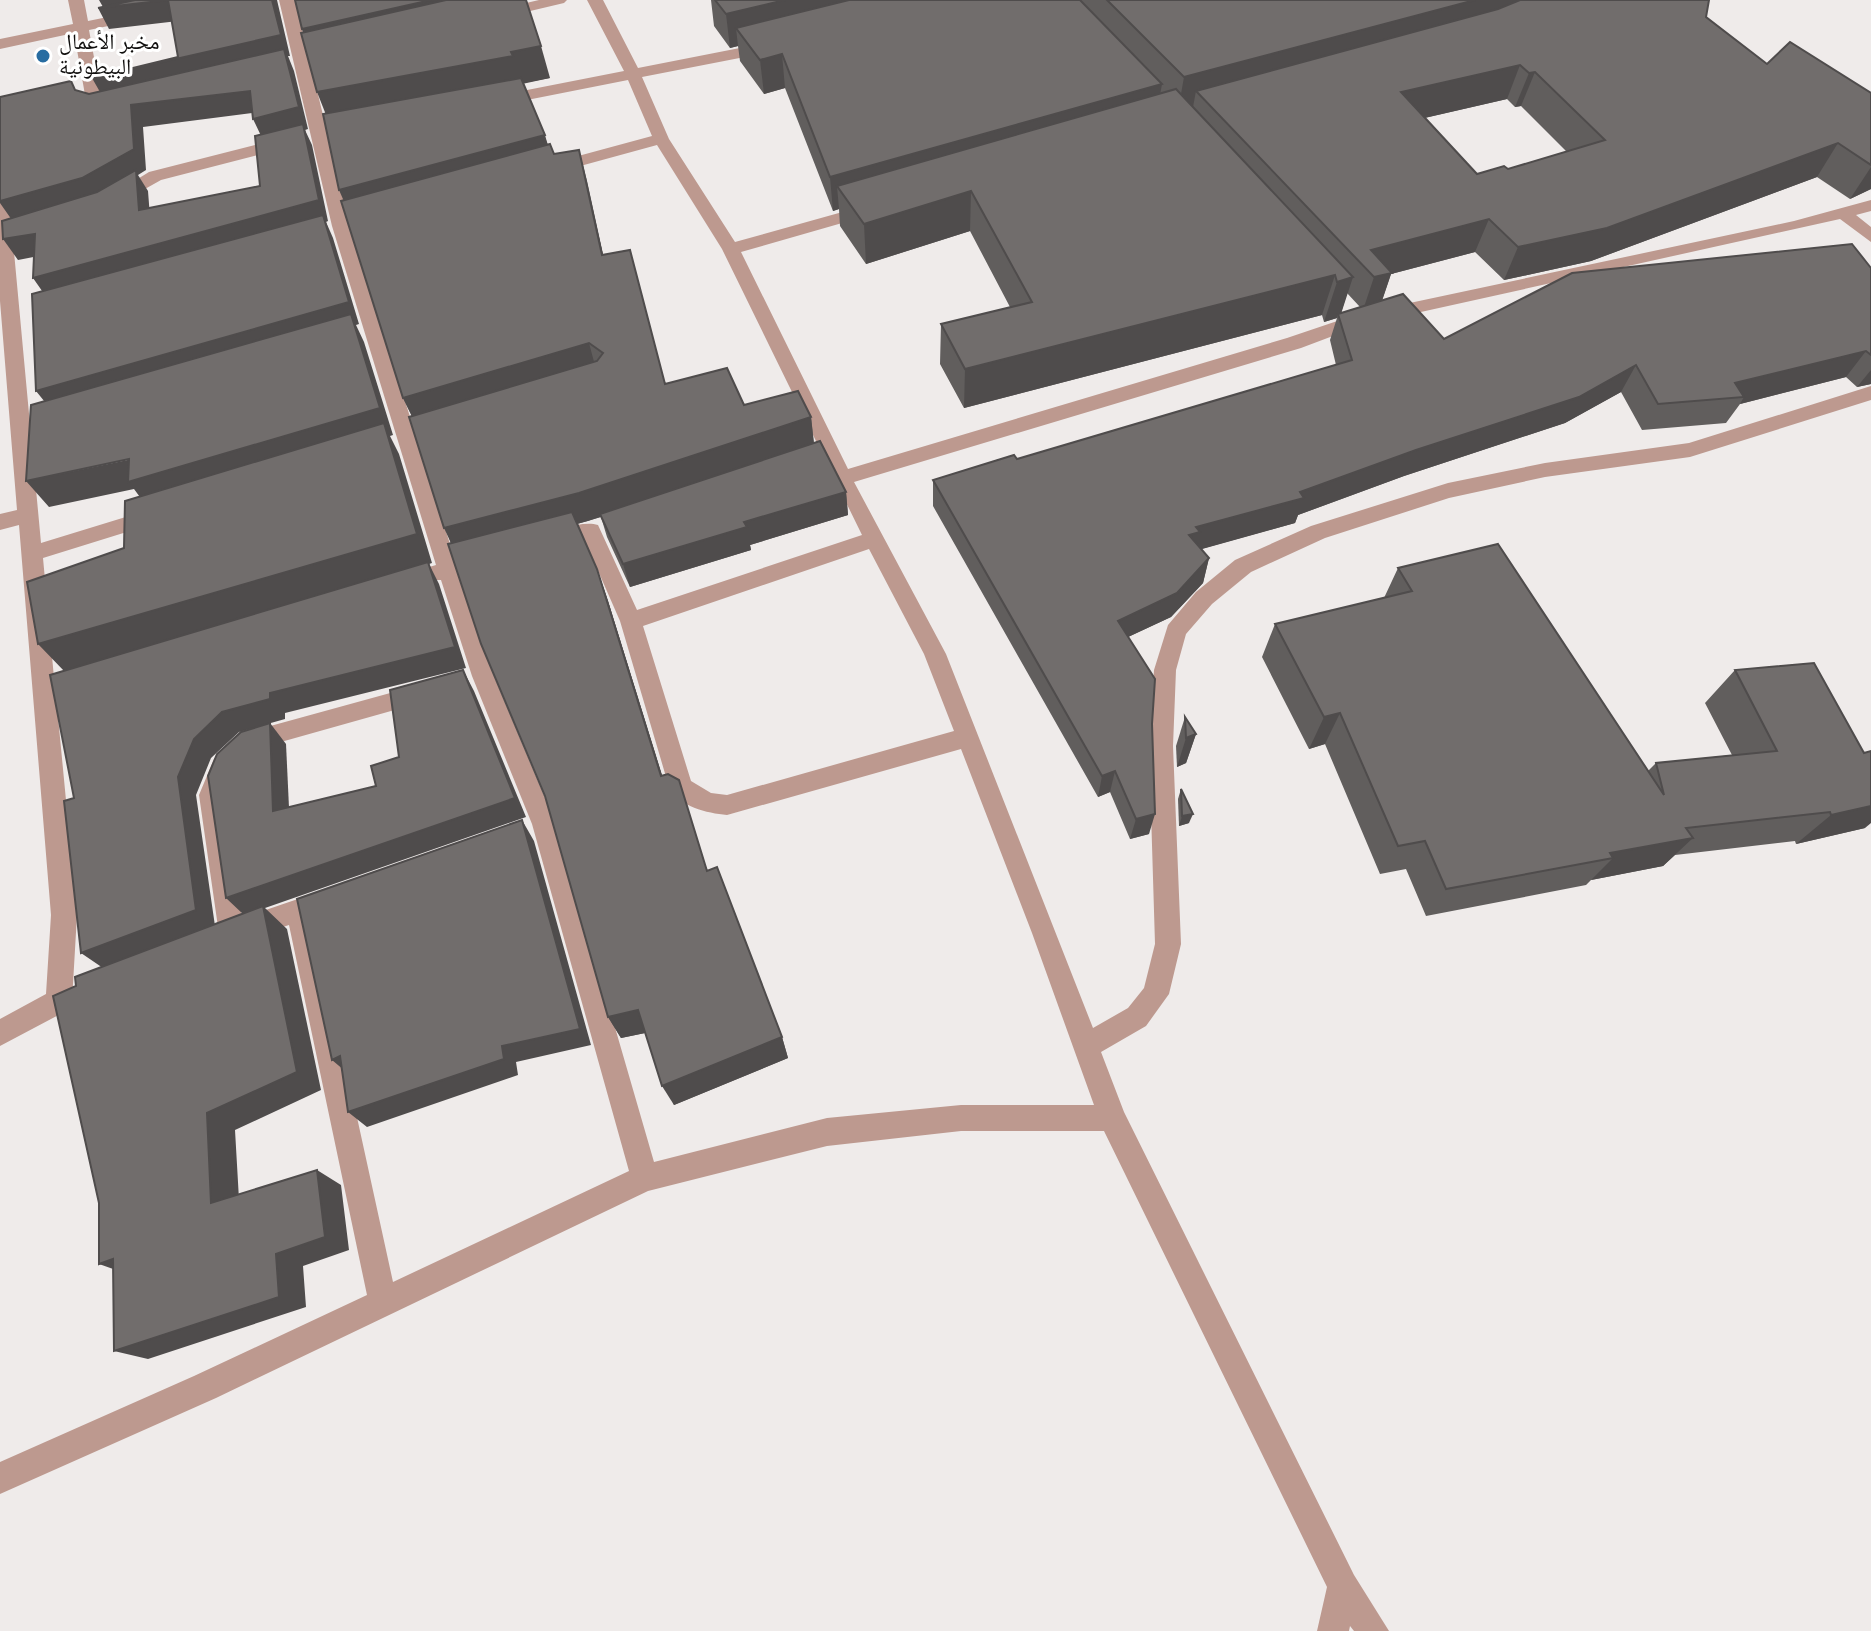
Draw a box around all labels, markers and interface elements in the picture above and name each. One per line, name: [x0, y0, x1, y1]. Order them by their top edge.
place label: مخبر الأعمال البيطونية: [59, 30, 160, 82]
marker: مخبر الأعمال البيطونية: [34, 47, 52, 65]

